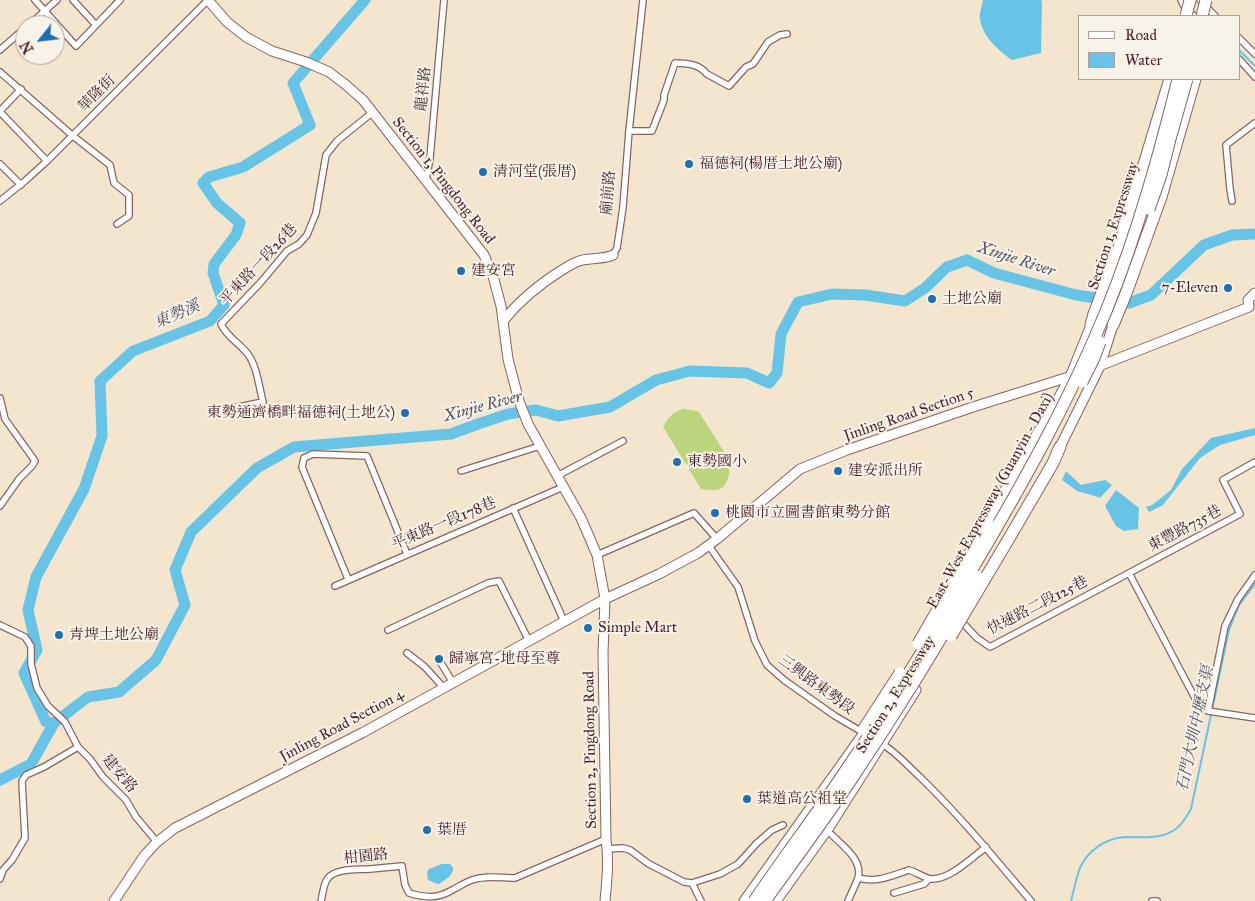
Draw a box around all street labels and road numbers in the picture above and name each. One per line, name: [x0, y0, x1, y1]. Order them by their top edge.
street label: 龍祥路: [413, 66, 435, 112]
street label: 華隆街: [75, 72, 119, 116]
street label: Section 1, Pingdong Road: [388, 114, 498, 248]
street label: Section 1, Expressway: [1085, 160, 1143, 292]
street label: 廟前路: [598, 170, 620, 216]
street label: 平東路一段26巷: [217, 220, 301, 310]
street label: Jinling Road Section 5: [842, 384, 976, 446]
street label: East-West Expressway (Guanyin - Daxi): [924, 390, 1058, 612]
street label: 平東路一段178巷: [389, 494, 499, 554]
street label: 東豐路735巷: [1145, 502, 1225, 556]
street label: 快速路二段125巷: [985, 573, 1091, 639]
street label: Section 2, Expressway: [853, 633, 939, 757]
street label: 三興路東勢段: [774, 651, 858, 719]
street label: Section 2, Pingdong Road: [581, 671, 601, 829]
street label: Jinling Road Section 4: [277, 686, 407, 766]
street label: 建安路: [97, 751, 141, 797]
street label: 柑園路: [343, 846, 389, 868]

